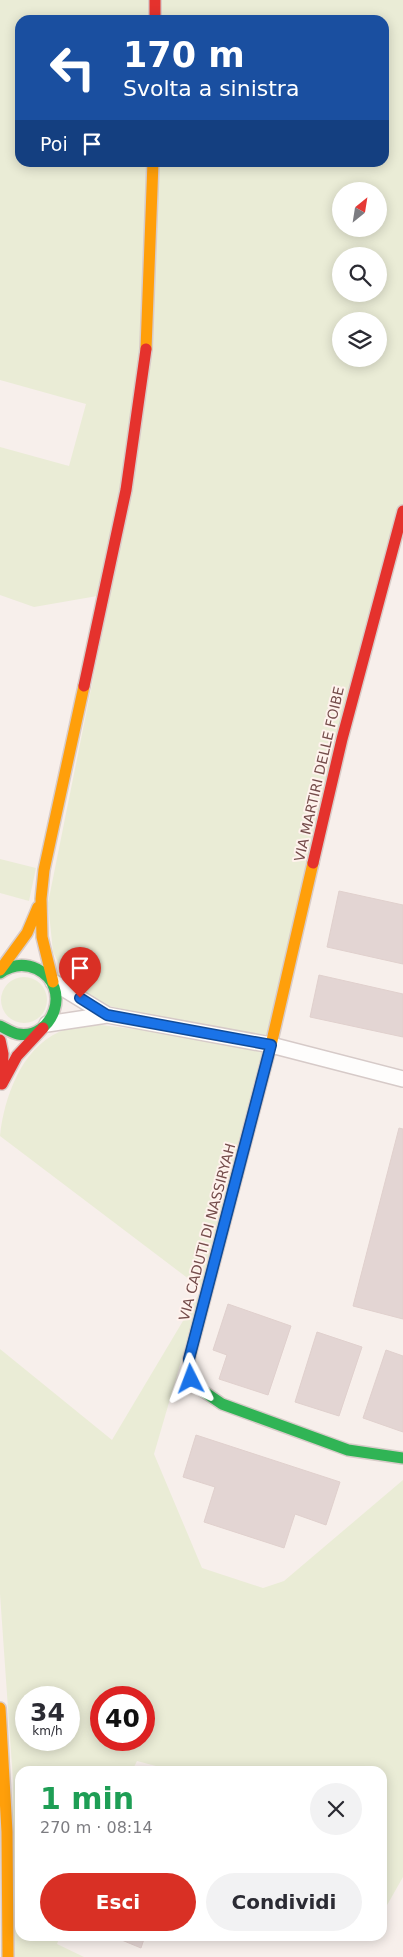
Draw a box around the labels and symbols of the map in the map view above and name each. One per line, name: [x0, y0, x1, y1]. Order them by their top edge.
north arrow: [332, 182, 388, 238]
street label: VIA MARTIRI DELLE FOIBE: [291, 685, 347, 863]
pin: [59, 947, 101, 998]
street label: VIA CADUTI DI NASSIRYAH: [176, 1142, 238, 1322]
position arrow: [164, 1352, 216, 1404]
speed limit sign: 40: [90, 1686, 155, 1751]

